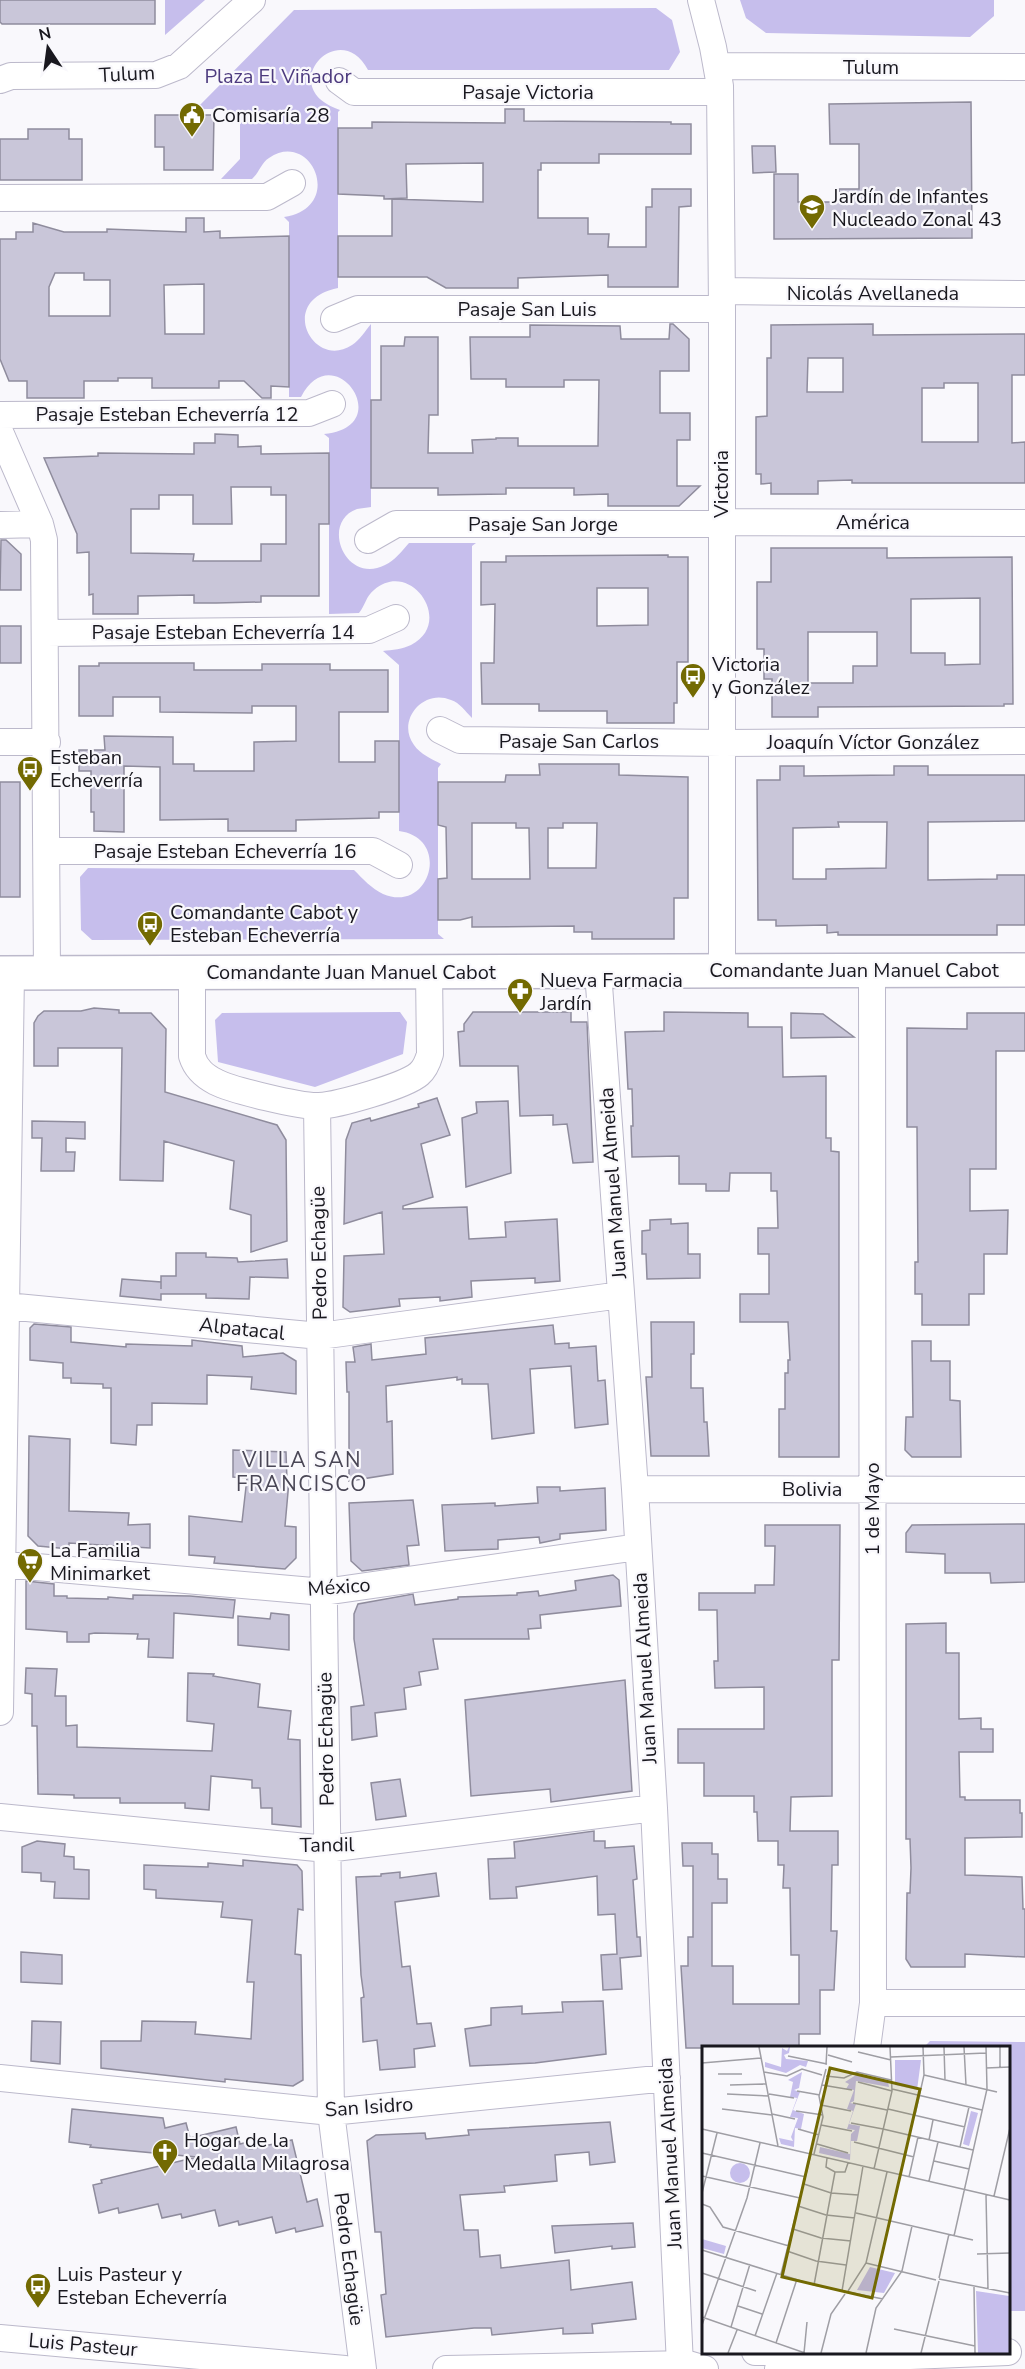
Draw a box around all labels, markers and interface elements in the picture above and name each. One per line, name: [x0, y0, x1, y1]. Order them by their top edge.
north arrow: [18, 18, 78, 78]
text: N: [37, 22, 53, 46]
street label: Tulum: [843, 54, 899, 81]
street label: Tulum: [98, 59, 156, 89]
park label: Plaza El Viñador: [204, 63, 352, 90]
street label: Pasaje Victoria: [462, 79, 594, 106]
public building icon: Comisaría 28: [177, 100, 207, 138]
place label: Comisaría 28: [212, 102, 329, 129]
place label: Jardín de Infantes Nucleado Zonal 43: [831, 183, 1002, 233]
school or university icon: Jardín de Infantes Nucleado Zonal 43: [797, 192, 827, 230]
street label: Nicolás Avellaneda: [787, 280, 959, 307]
street label: Pasaje San Luis: [457, 296, 597, 323]
street label: Pasaje Esteban Echeverría 12: [35, 401, 299, 428]
street label: Victoria: [708, 450, 735, 519]
street label: América: [836, 509, 910, 536]
street label: Pasaje San Jorge: [468, 511, 618, 538]
street label: Pasaje Esteban Echeverría 14: [91, 619, 355, 646]
place label: Victoria y González: [711, 651, 810, 701]
bus stop icon: Victoria y González: [678, 661, 708, 699]
street label: Pasaje San Carlos: [499, 728, 659, 755]
street label: Joaquín Víctor González: [766, 729, 979, 756]
place label: Esteban Echeverría: [50, 744, 143, 794]
bus stop icon: Esteban Echeverría: [15, 754, 45, 792]
street label: Pasaje Esteban Echeverría 16: [93, 838, 357, 865]
place label: Comandante Cabot y Esteban Echeverría: [170, 899, 359, 949]
bus stop icon: Comandante Cabot y Esteban Echeverría: [135, 909, 165, 947]
street label: Comandante Juan Manuel Cabot: [709, 957, 1000, 984]
street label: Comandante Juan Manuel Cabot: [206, 959, 497, 986]
place label: Nueva Farmacia Jardín: [539, 967, 683, 1017]
pharmacy icon: Nueva Farmacia Jardín: [505, 976, 535, 1014]
street label: Juan Manuel Almeida: [593, 1086, 633, 1281]
street label: Pedro Echagüe: [304, 1186, 334, 1320]
street label: Alpatacal: [198, 1311, 286, 1347]
district label: VILLA SAN FRANCISCO: [236, 1446, 368, 1498]
street label: 1 de Mayo: [859, 1462, 886, 1556]
street label: Bolivia: [782, 1476, 842, 1503]
place label: La Familia Minimarket: [50, 1537, 151, 1587]
supermarket icon: La Familia Minimarket: [15, 1546, 45, 1584]
street label: México: [307, 1571, 371, 1603]
street label: Juan Manuel Almeida: [626, 1571, 664, 1766]
street label: Pedro Echagüe: [311, 1672, 341, 1806]
street label: Tandil: [299, 1831, 355, 1859]
inset map: [702, 2046, 1010, 2354]
street label: Juan Manuel Almeida: [651, 2056, 689, 2251]
street label: San Isidro: [324, 2090, 414, 2124]
place label: Hogar de la Medalla Milagrosa: [184, 2127, 350, 2177]
church icon: Hogar de la Medalla Milagrosa: [150, 2137, 180, 2175]
street label: Pedro Echagüe: [327, 2191, 371, 2327]
place label: Luis Pasteur y Esteban Echeverría: [57, 2261, 227, 2311]
bus stop icon: Luis Pasteur y Esteban Echeverría: [23, 2271, 53, 2309]
street label: Luis Pasteur: [27, 2327, 139, 2363]

